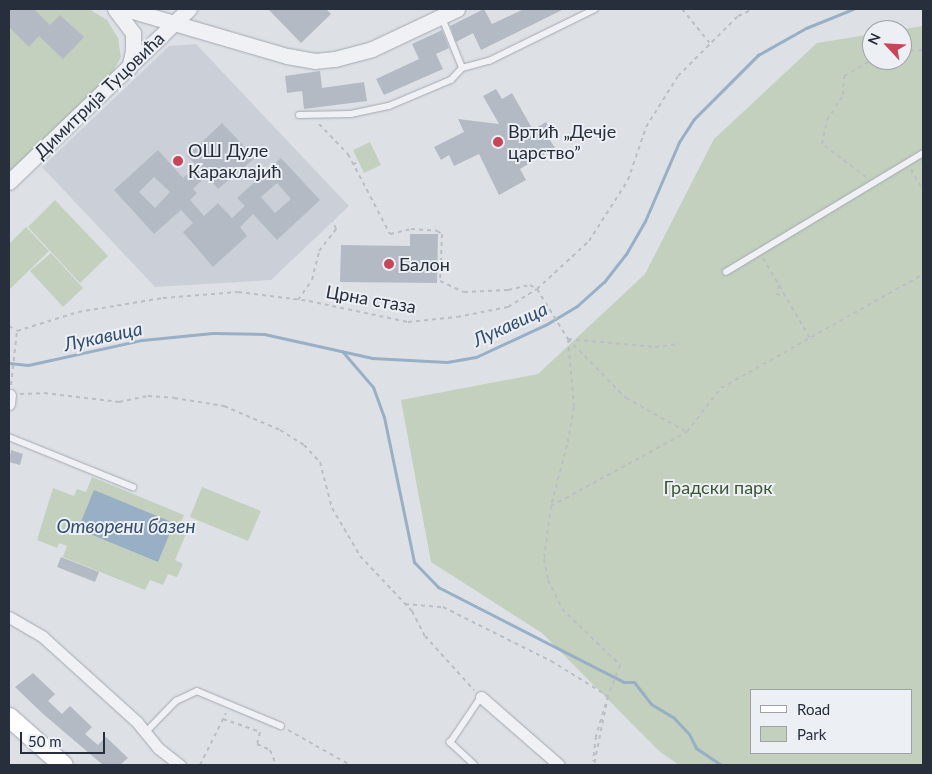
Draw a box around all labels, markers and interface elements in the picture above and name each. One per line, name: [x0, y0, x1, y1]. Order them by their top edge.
north arrow: [862, 20, 912, 70]
street label: Димитрија Туцовића: [29, 27, 169, 163]
text: N: [864, 30, 884, 47]
place label: Вртић „Дечје царство”: [508, 121, 616, 163]
marker: Вртић „Дечје царство”: [492, 136, 504, 148]
place label: ОШ Дуле Караклајић: [188, 140, 281, 182]
marker: ОШ Дуле Караклајић: [172, 155, 184, 167]
place label: Балон: [399, 253, 450, 275]
marker: Балон: [383, 258, 395, 270]
street label: Црна стаза: [324, 280, 418, 318]
water label: Лукавица: [469, 297, 551, 351]
water label: Лукавица: [62, 317, 144, 355]
park label: Градски парк: [664, 476, 772, 498]
water label: Отворени базен: [57, 515, 195, 537]
legend: [750, 689, 912, 754]
text: Road: [797, 700, 830, 718]
scale bar: [22, 722, 108, 754]
text: Park: [797, 725, 826, 743]
text: 50 m: [28, 732, 62, 750]

